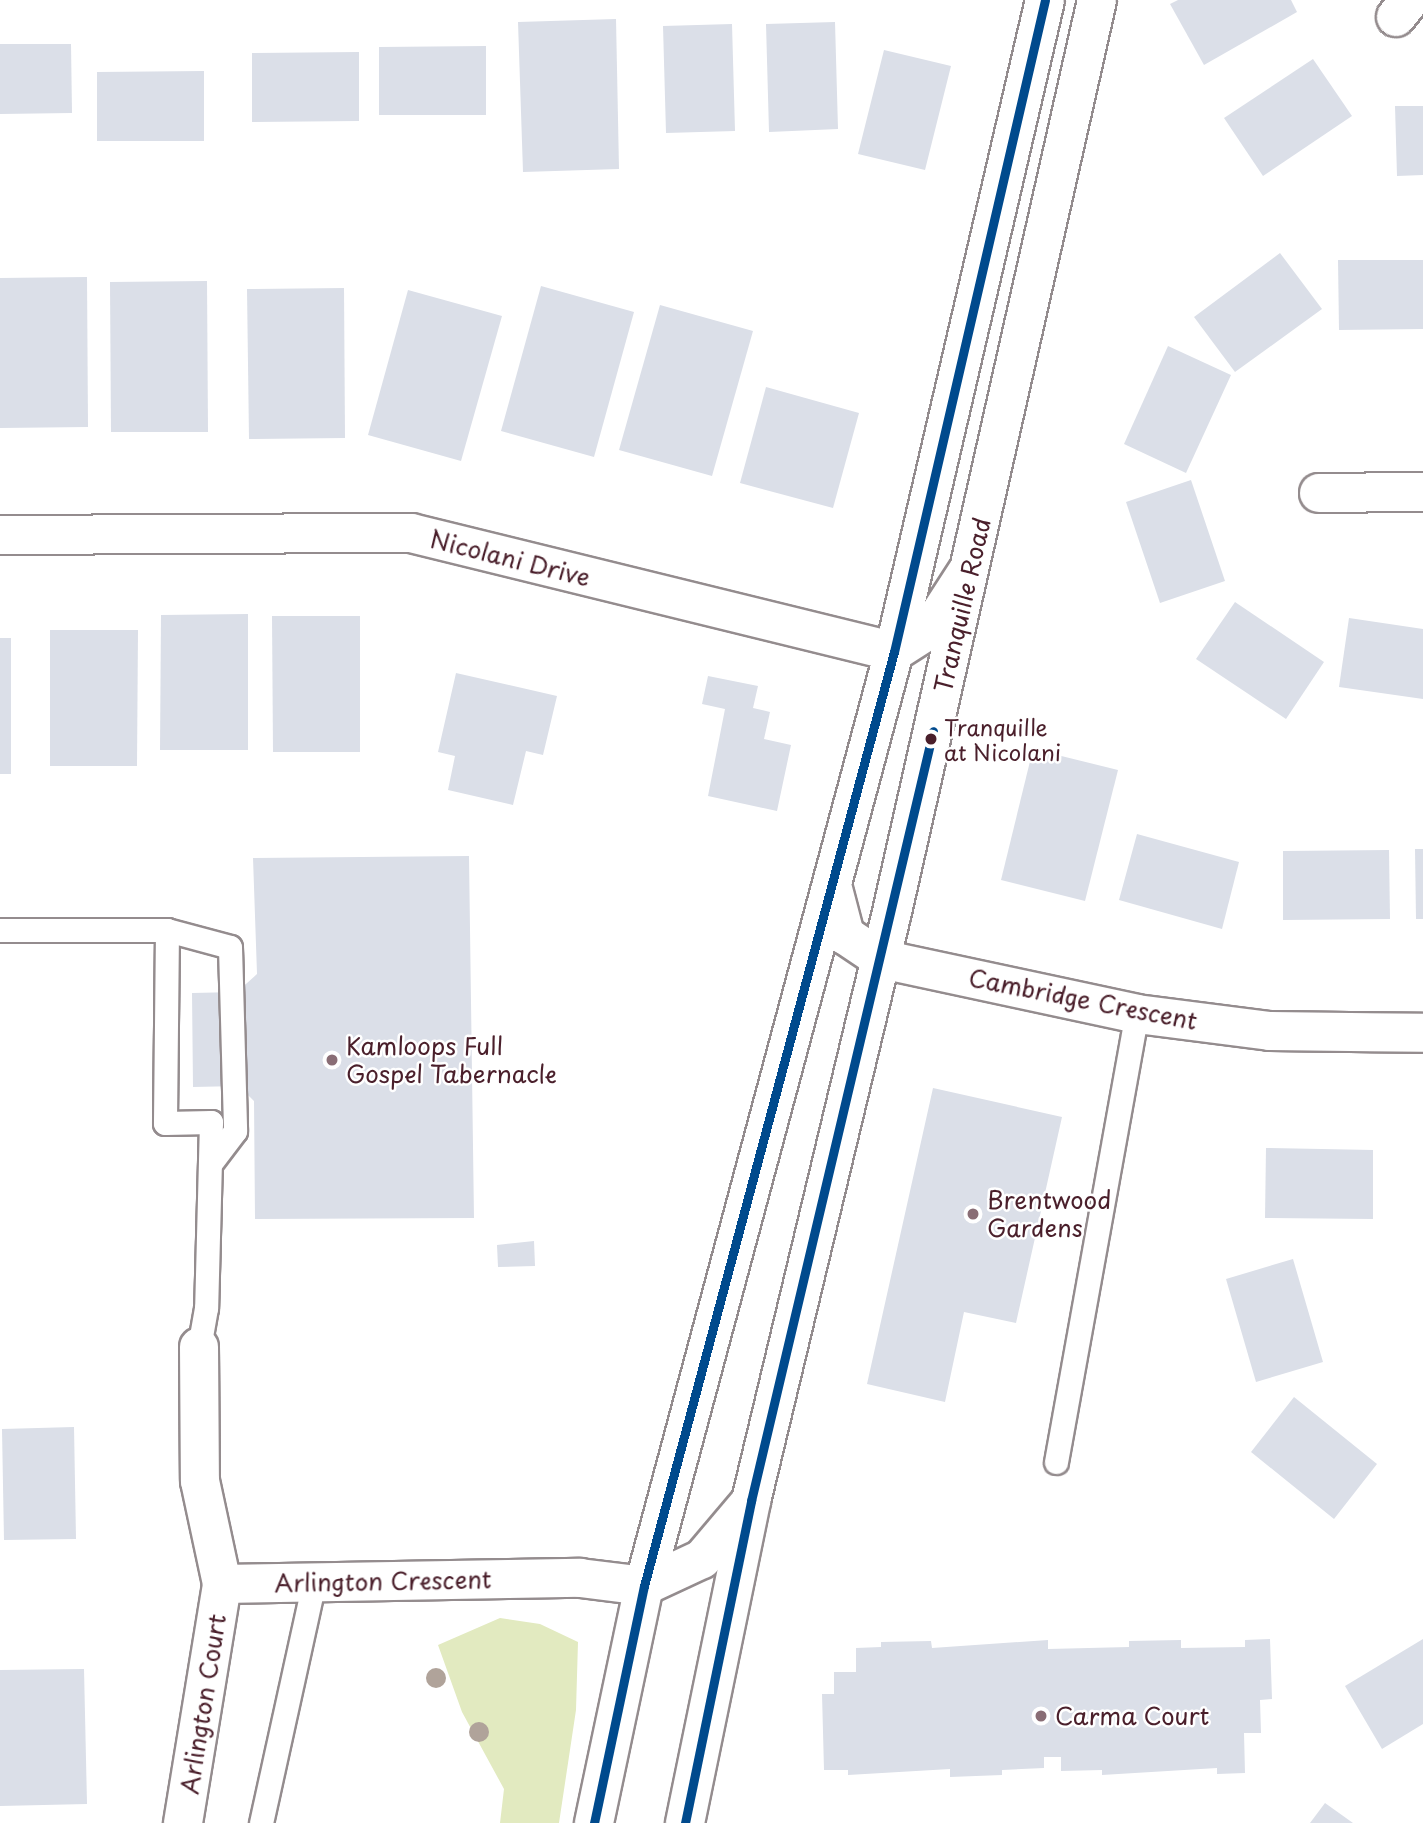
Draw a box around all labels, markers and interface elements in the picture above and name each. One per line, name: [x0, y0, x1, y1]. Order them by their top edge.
street label: Tranquille Road: [928, 515, 996, 695]
street label: Nicolani Drive: [427, 524, 593, 592]
place label: Tranquille at Nicolani: [944, 713, 1061, 764]
marker: Tranquille at Nicolani: [924, 732, 938, 746]
street label: Cambridge Crescent: [965, 963, 1201, 1035]
place label: Kamloops Full Gospel Tabernacle: [346, 1032, 560, 1088]
marker: Kamloops Full Gospel Tabernacle: [324, 1052, 340, 1068]
place label: Brentwood Gardens: [987, 1186, 1111, 1242]
marker: Brentwood Gardens: [965, 1206, 981, 1222]
street label: Arlington Crescent: [274, 1565, 492, 1597]
street label: Arlington Court: [175, 1612, 231, 1796]
place label: Carma Court: [1055, 1702, 1210, 1730]
marker: Carma Court: [1033, 1708, 1049, 1724]

